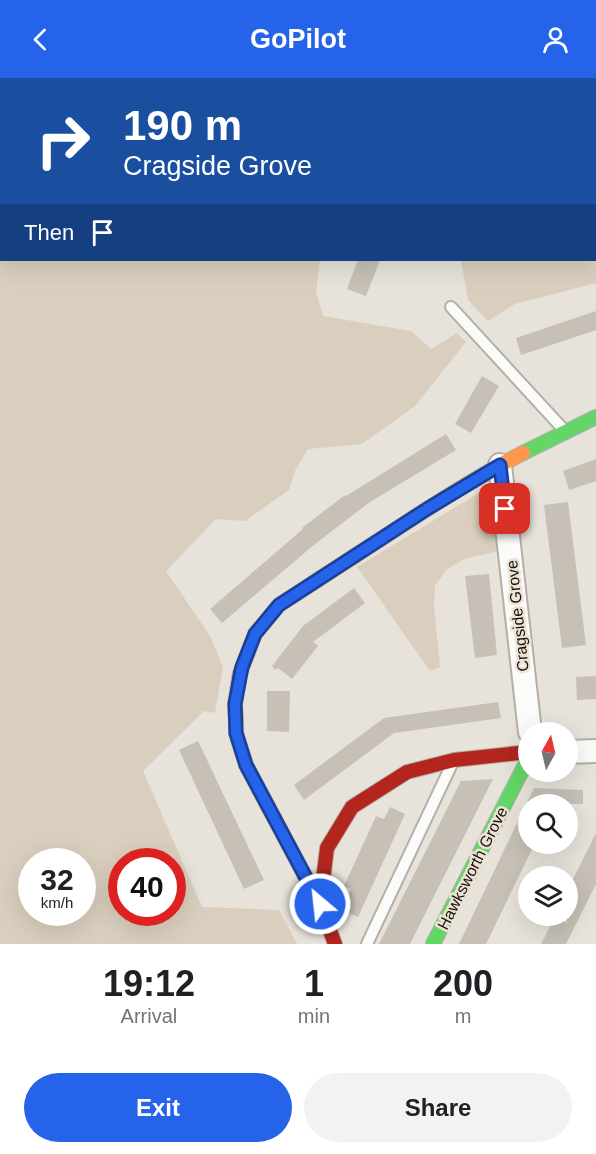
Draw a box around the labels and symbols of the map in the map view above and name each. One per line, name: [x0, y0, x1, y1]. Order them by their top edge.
pin: [479, 483, 530, 534]
street label: Cragside Grove: [503, 559, 532, 673]
north arrow: [518, 722, 578, 782]
street label: Hawksworth Grove: [434, 804, 511, 932]
speed limit sign: 40: [108, 848, 186, 926]
position arrow: [288, 872, 352, 936]

